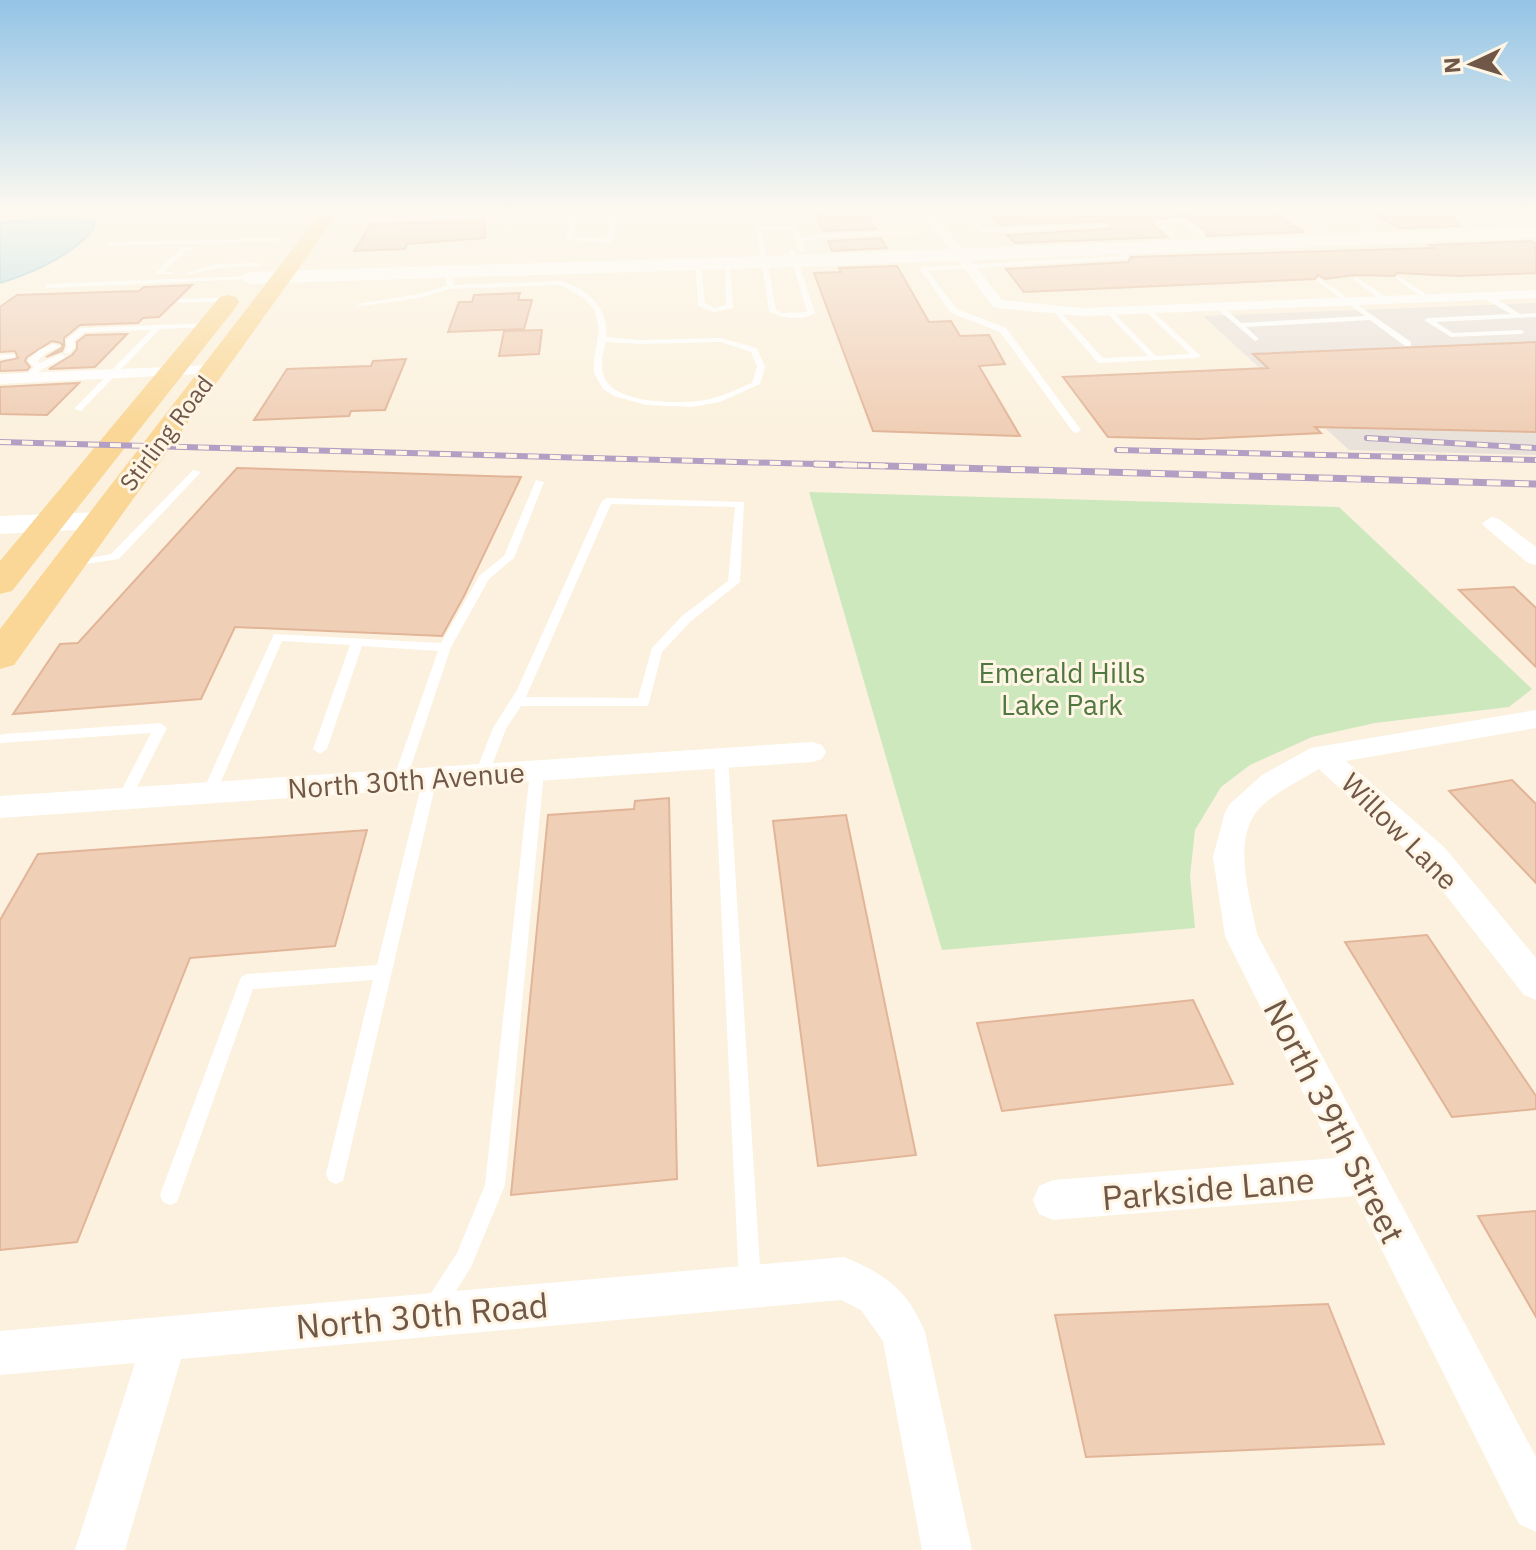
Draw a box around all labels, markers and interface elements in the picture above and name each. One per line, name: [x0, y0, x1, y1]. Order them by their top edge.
north arrow: [1432, 24, 1512, 104]
text: N: [1437, 56, 1467, 74]
street label: Stirling Road: [112, 369, 220, 497]
park label: Emerald Hills Lake Park: [978, 654, 1146, 723]
street label: North 30th Avenue: [286, 753, 526, 807]
street label: Willow Lane: [1334, 765, 1466, 897]
street label: North 39th Street: [1254, 991, 1416, 1251]
street label: Parkside Lane: [1100, 1157, 1316, 1219]
street label: North 30th Road: [294, 1282, 550, 1348]

